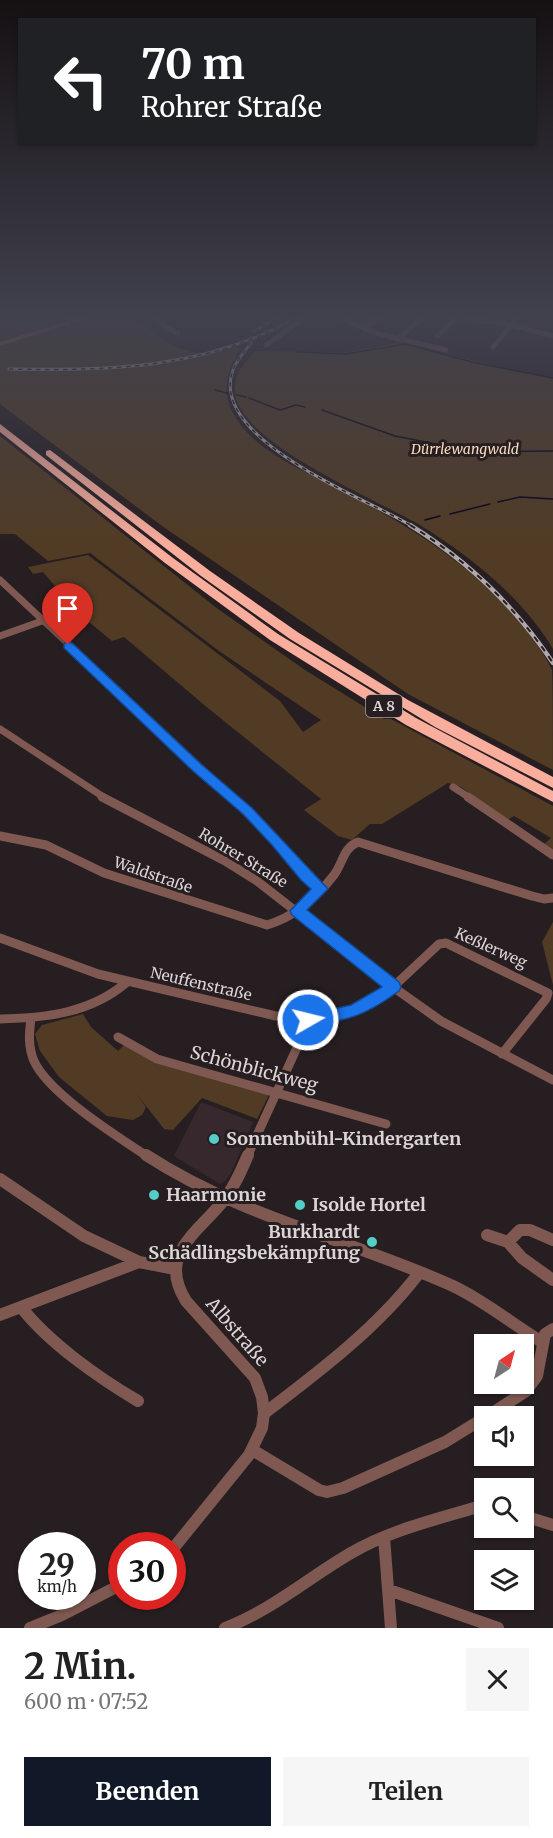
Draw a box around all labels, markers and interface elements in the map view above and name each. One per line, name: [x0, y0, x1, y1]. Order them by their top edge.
text: 70 m: [141, 38, 245, 90]
icon: left: [42, 42, 120, 120]
text: Rohrer Straße: [141, 90, 322, 124]
park label: Dürrlewangwald: [410, 440, 519, 458]
pin: [42, 583, 93, 645]
icon: arrive: [51, 592, 84, 625]
road number: A 8: [366, 695, 402, 717]
street label: Rohrer Straße: [195, 824, 291, 892]
street label: Waldstraße: [110, 852, 195, 897]
street label: Keßlerweg: [452, 923, 530, 972]
street label: Neuffenstraße: [149, 963, 254, 1004]
position arrow: [276, 988, 340, 1052]
street label: Schönblickweg: [188, 1040, 321, 1097]
place label: Sonnenbühl-Kindergarten: [226, 1127, 461, 1150]
marker: Sonnenbühl-Kindergarten: [207, 1132, 221, 1146]
place label: Haarmonie: [166, 1183, 266, 1206]
marker: Haarmonie: [147, 1188, 161, 1202]
place label: Isolde Hortel: [312, 1193, 426, 1216]
marker: Isolde Hortel: [293, 1198, 307, 1212]
place label: Burkhardt Schädlingsbekämpfung: [148, 1220, 361, 1264]
marker: Burkhardt Schädlingsbekämpfung: [365, 1235, 379, 1249]
street label: Albstraße: [200, 1292, 274, 1371]
north arrow: [474, 1334, 534, 1394]
map controls: [474, 1334, 534, 1610]
button: sound: [474, 1406, 534, 1466]
button: search: [474, 1478, 534, 1538]
speed limit sign: 30: [108, 1532, 186, 1610]
text: 29: [39, 1545, 75, 1583]
button: layers: [474, 1550, 534, 1610]
text: km/h: [37, 1577, 77, 1596]
text: 2 Min.: [24, 1644, 136, 1689]
button: close: [466, 1648, 529, 1711]
text: 600 m · 07:52: [24, 1689, 148, 1714]
button: Beenden: [24, 1757, 271, 1826]
button: Teilen: [283, 1757, 529, 1826]

